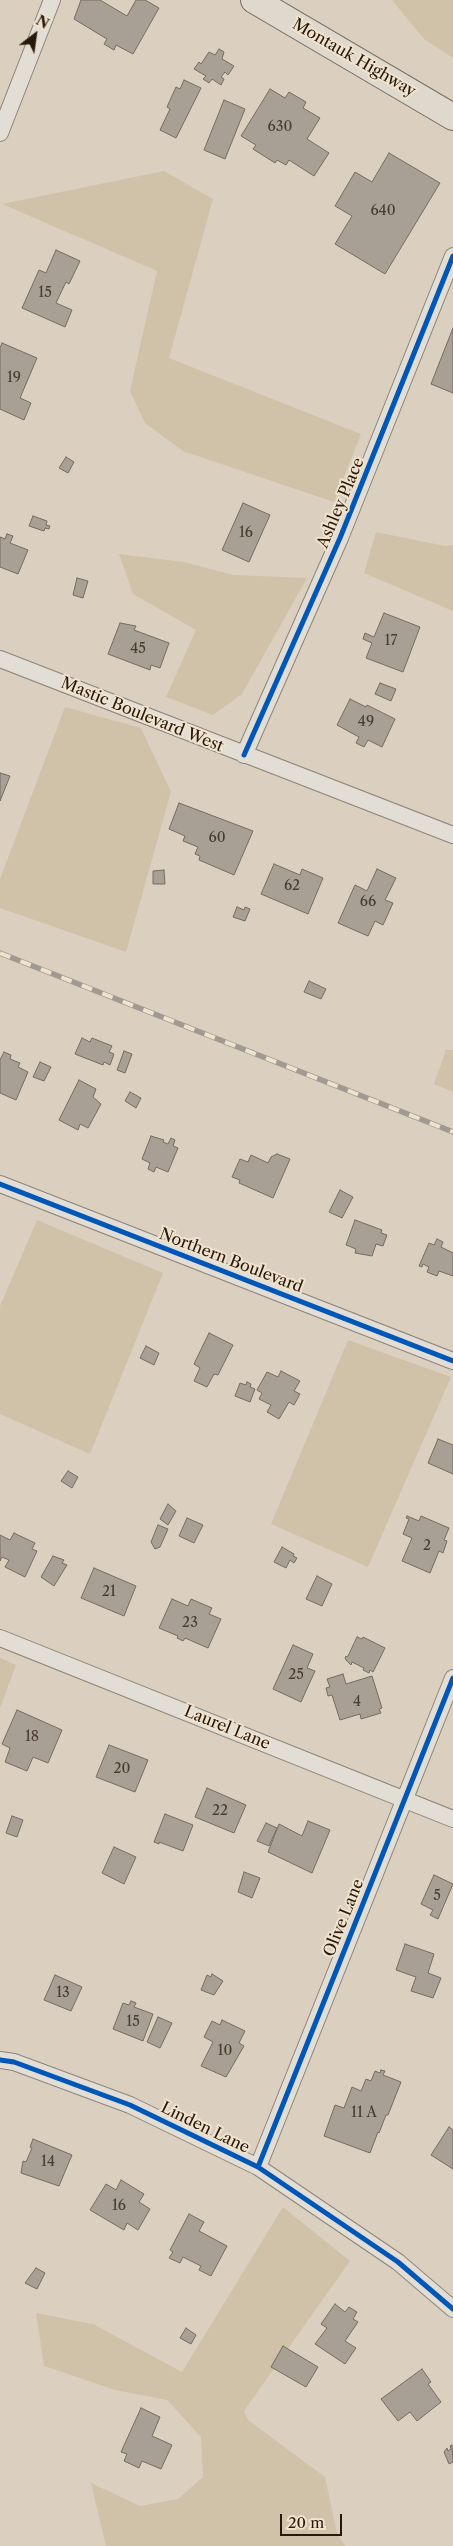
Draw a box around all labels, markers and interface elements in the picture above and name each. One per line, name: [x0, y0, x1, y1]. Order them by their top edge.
north arrow: [10, 10, 60, 60]
text: N: [33, 11, 52, 33]
street label: Montauk Highway: [289, 15, 419, 101]
house number: 630: [268, 119, 292, 135]
house number: 640: [370, 203, 396, 219]
house number: 15: [38, 285, 52, 301]
house number: 19: [7, 370, 21, 386]
street label: Ashley Place: [313, 455, 369, 551]
house number: 16: [239, 525, 253, 541]
house number: 17: [385, 633, 397, 649]
house number: 45: [130, 641, 146, 657]
street label: Mastic Boulevard West: [58, 674, 226, 756]
house number: 49: [358, 714, 374, 730]
house number: 60: [208, 830, 226, 846]
house number: 62: [284, 878, 300, 894]
house number: 66: [360, 894, 376, 910]
street label: Northern Boulevard: [157, 1225, 305, 1297]
house number: 2: [423, 1538, 431, 1554]
house number: 21: [102, 1584, 116, 1600]
house number: 23: [182, 1615, 198, 1631]
house number: 25: [288, 1667, 304, 1683]
house number: 4: [353, 1694, 361, 1710]
street label: Laurel Lane: [181, 1702, 273, 1754]
house number: 18: [25, 1729, 39, 1745]
house number: 20: [114, 1761, 130, 1777]
house number: 22: [212, 1803, 228, 1819]
street label: Olive Lane: [320, 1876, 368, 1960]
house number: 5: [433, 1888, 441, 1904]
house number: 13: [56, 1985, 70, 2001]
house number: 15: [126, 2014, 140, 2030]
house number: 10: [218, 2043, 232, 2059]
street label: Linden Lane: [158, 2098, 252, 2158]
house number: 11 A: [351, 2105, 377, 2121]
house number: 14: [41, 2154, 55, 2170]
house number: 16: [112, 2198, 126, 2214]
scale bar: [283, 2504, 346, 2536]
text: 20 m: [288, 2513, 324, 2532]

